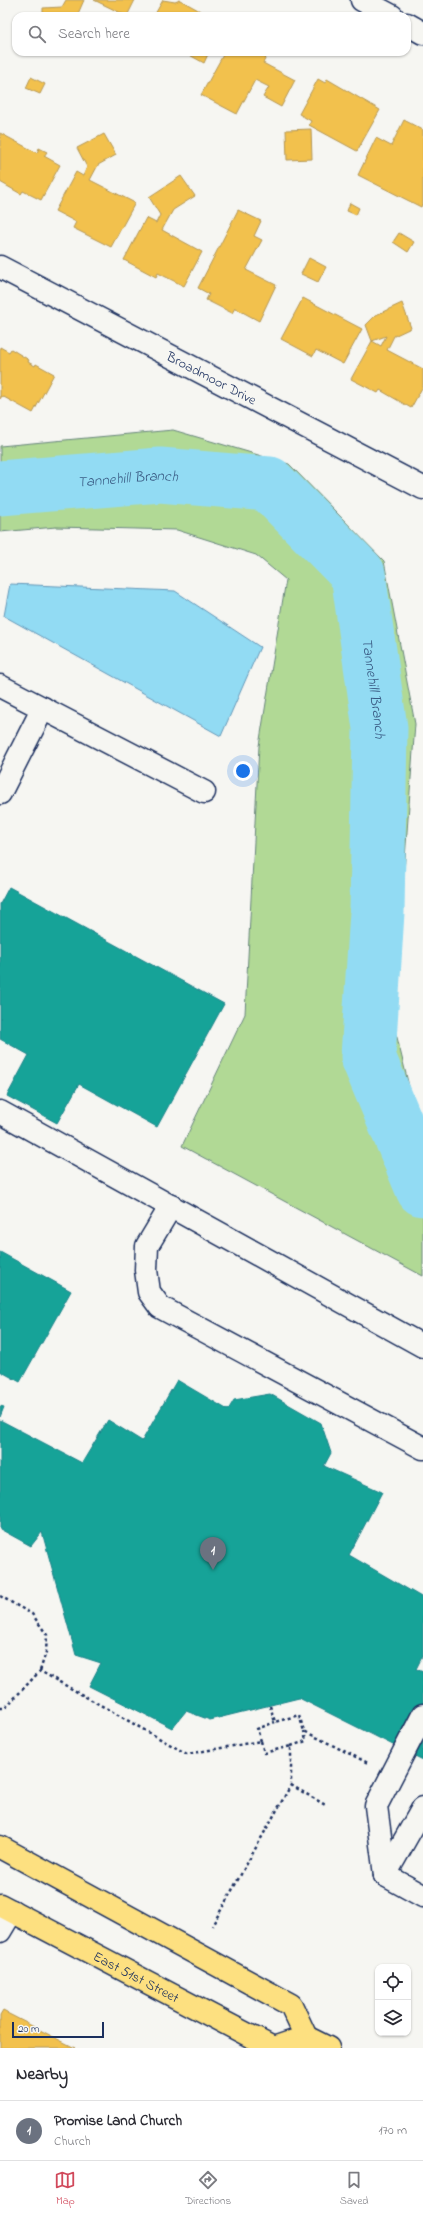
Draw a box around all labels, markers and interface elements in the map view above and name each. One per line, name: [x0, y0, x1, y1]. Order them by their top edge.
search box: [12, 12, 411, 56]
icon: search: [26, 23, 48, 45]
text: Search here: [58, 23, 130, 45]
street label: Broadmoor Drive: [161, 346, 261, 412]
water label: Tannehill Branch: [76, 465, 180, 494]
water label: Tannehill Branch: [355, 637, 390, 740]
your location: [233, 761, 253, 781]
pin: 1: [200, 1537, 226, 1570]
street label: East 51st Street: [89, 1947, 183, 2009]
map controls: [375, 1964, 411, 2036]
button: locate: [375, 1964, 411, 2000]
button: layers: [375, 2000, 411, 2036]
scale bar: [12, 2020, 104, 2039]
text: 20 m: [18, 2021, 40, 2037]
text: Nearby: [16, 2062, 68, 2087]
text: Promise Land Church: [54, 2110, 182, 2132]
text: 1: [27, 2121, 31, 2140]
text: 170 m: [379, 2121, 407, 2140]
text: Church: [54, 2132, 91, 2151]
tab: Map: [54, 2169, 76, 2209]
tab: Directions: [185, 2169, 231, 2209]
tab: Saved: [340, 2169, 369, 2209]

